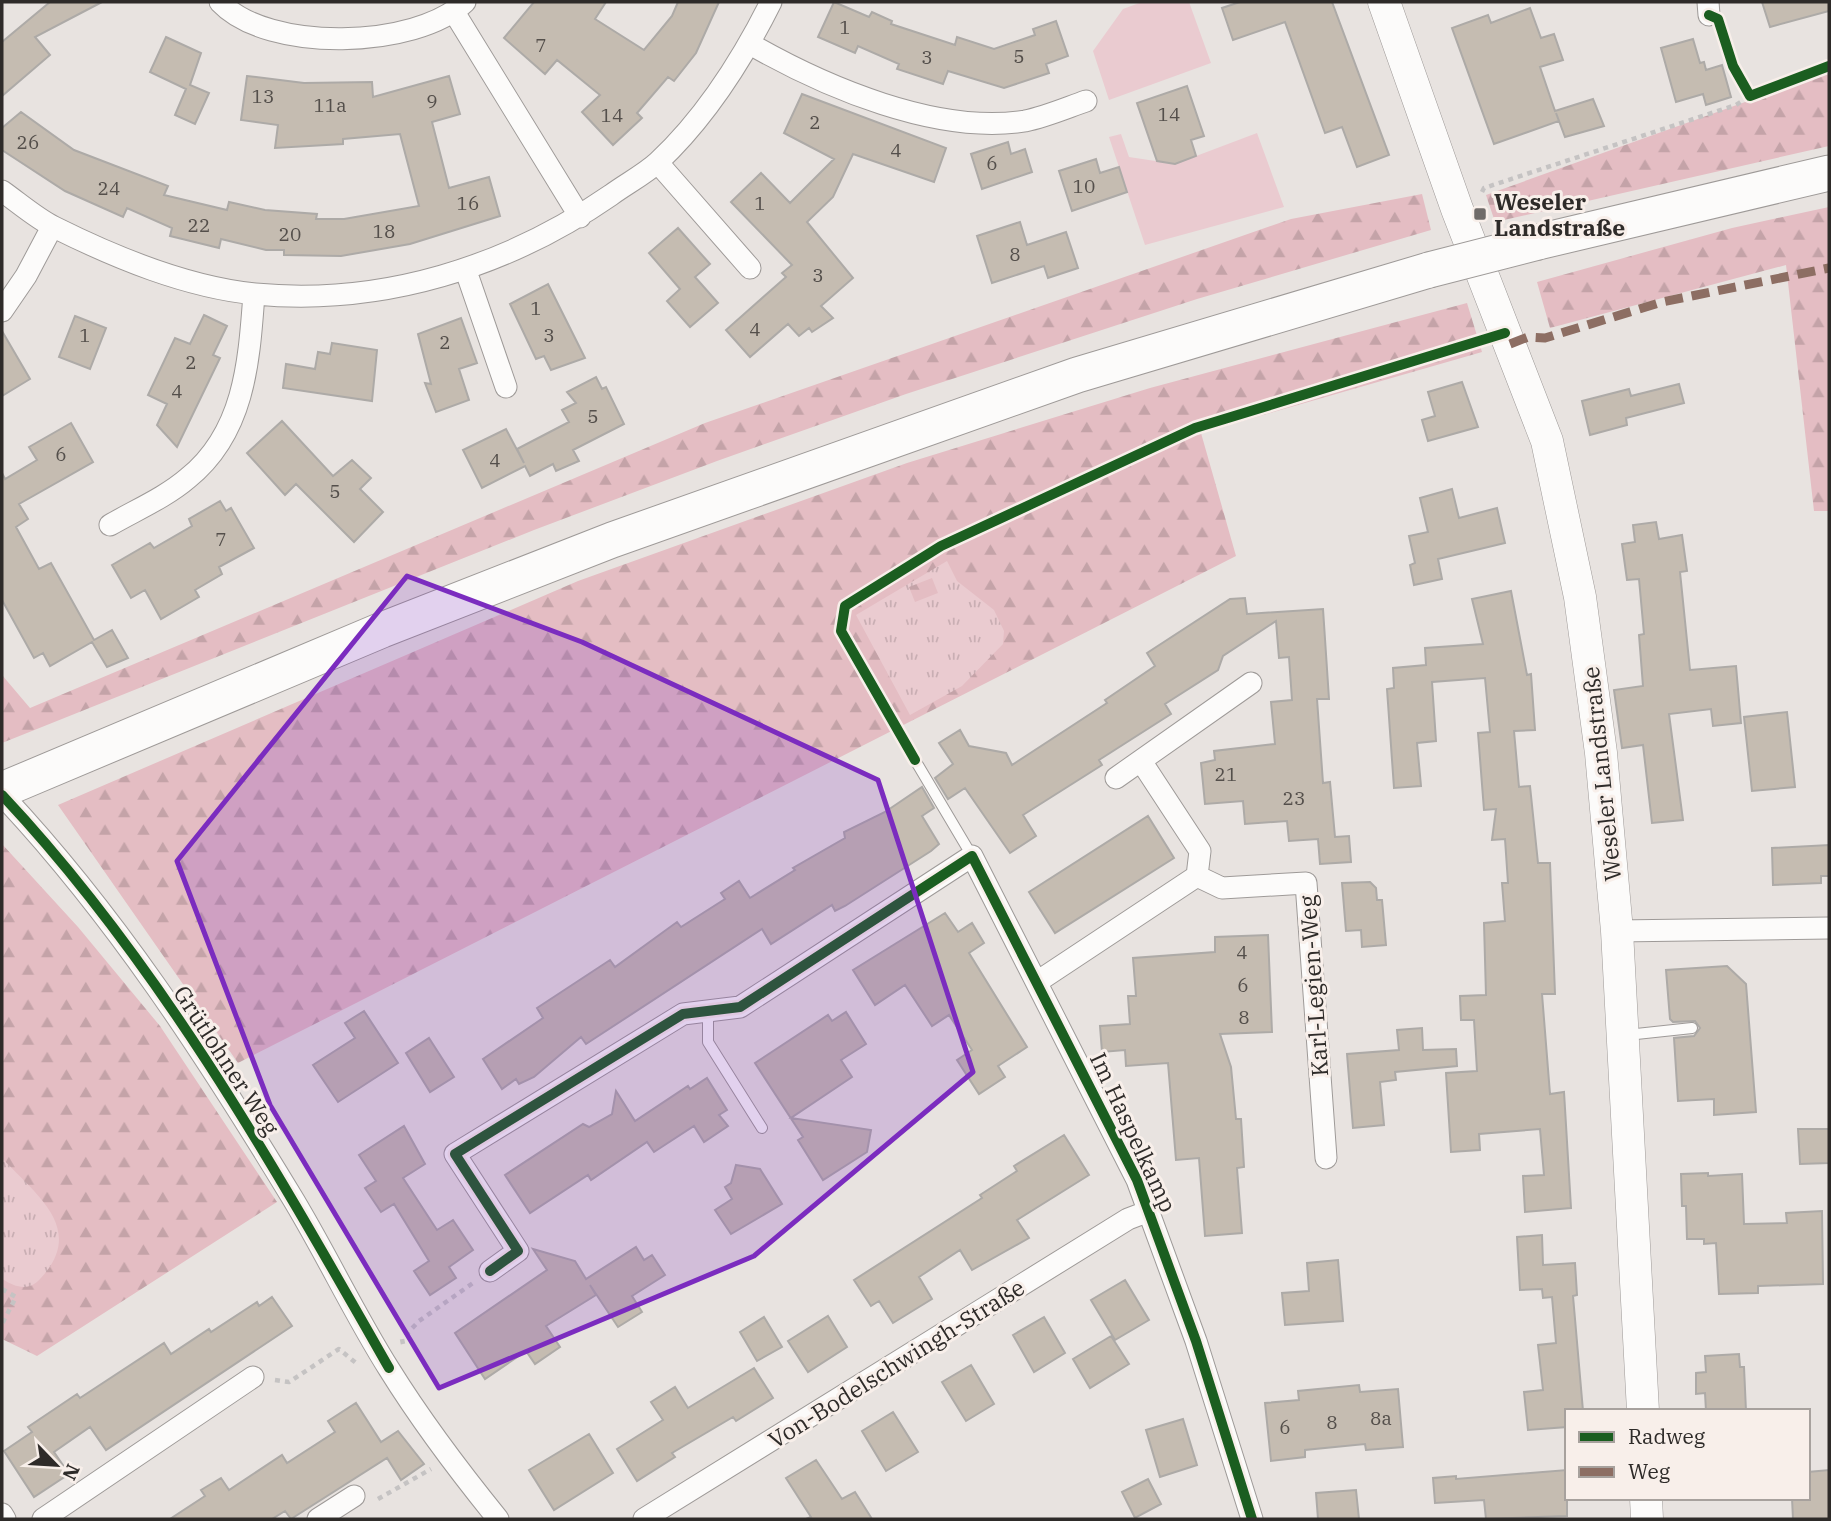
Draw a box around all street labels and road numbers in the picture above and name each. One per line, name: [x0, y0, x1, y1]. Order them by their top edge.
street label: Weseler Landstraße: [1575, 665, 1627, 883]
street label: Karl-Legien-Weg: [1292, 894, 1334, 1078]
street label: Grütlohner Weg: [167, 980, 287, 1141]
street label: Im Haspelkamp: [1084, 1047, 1184, 1217]
street label: Von-Bodelschwingh-Straße: [762, 1272, 1030, 1454]

